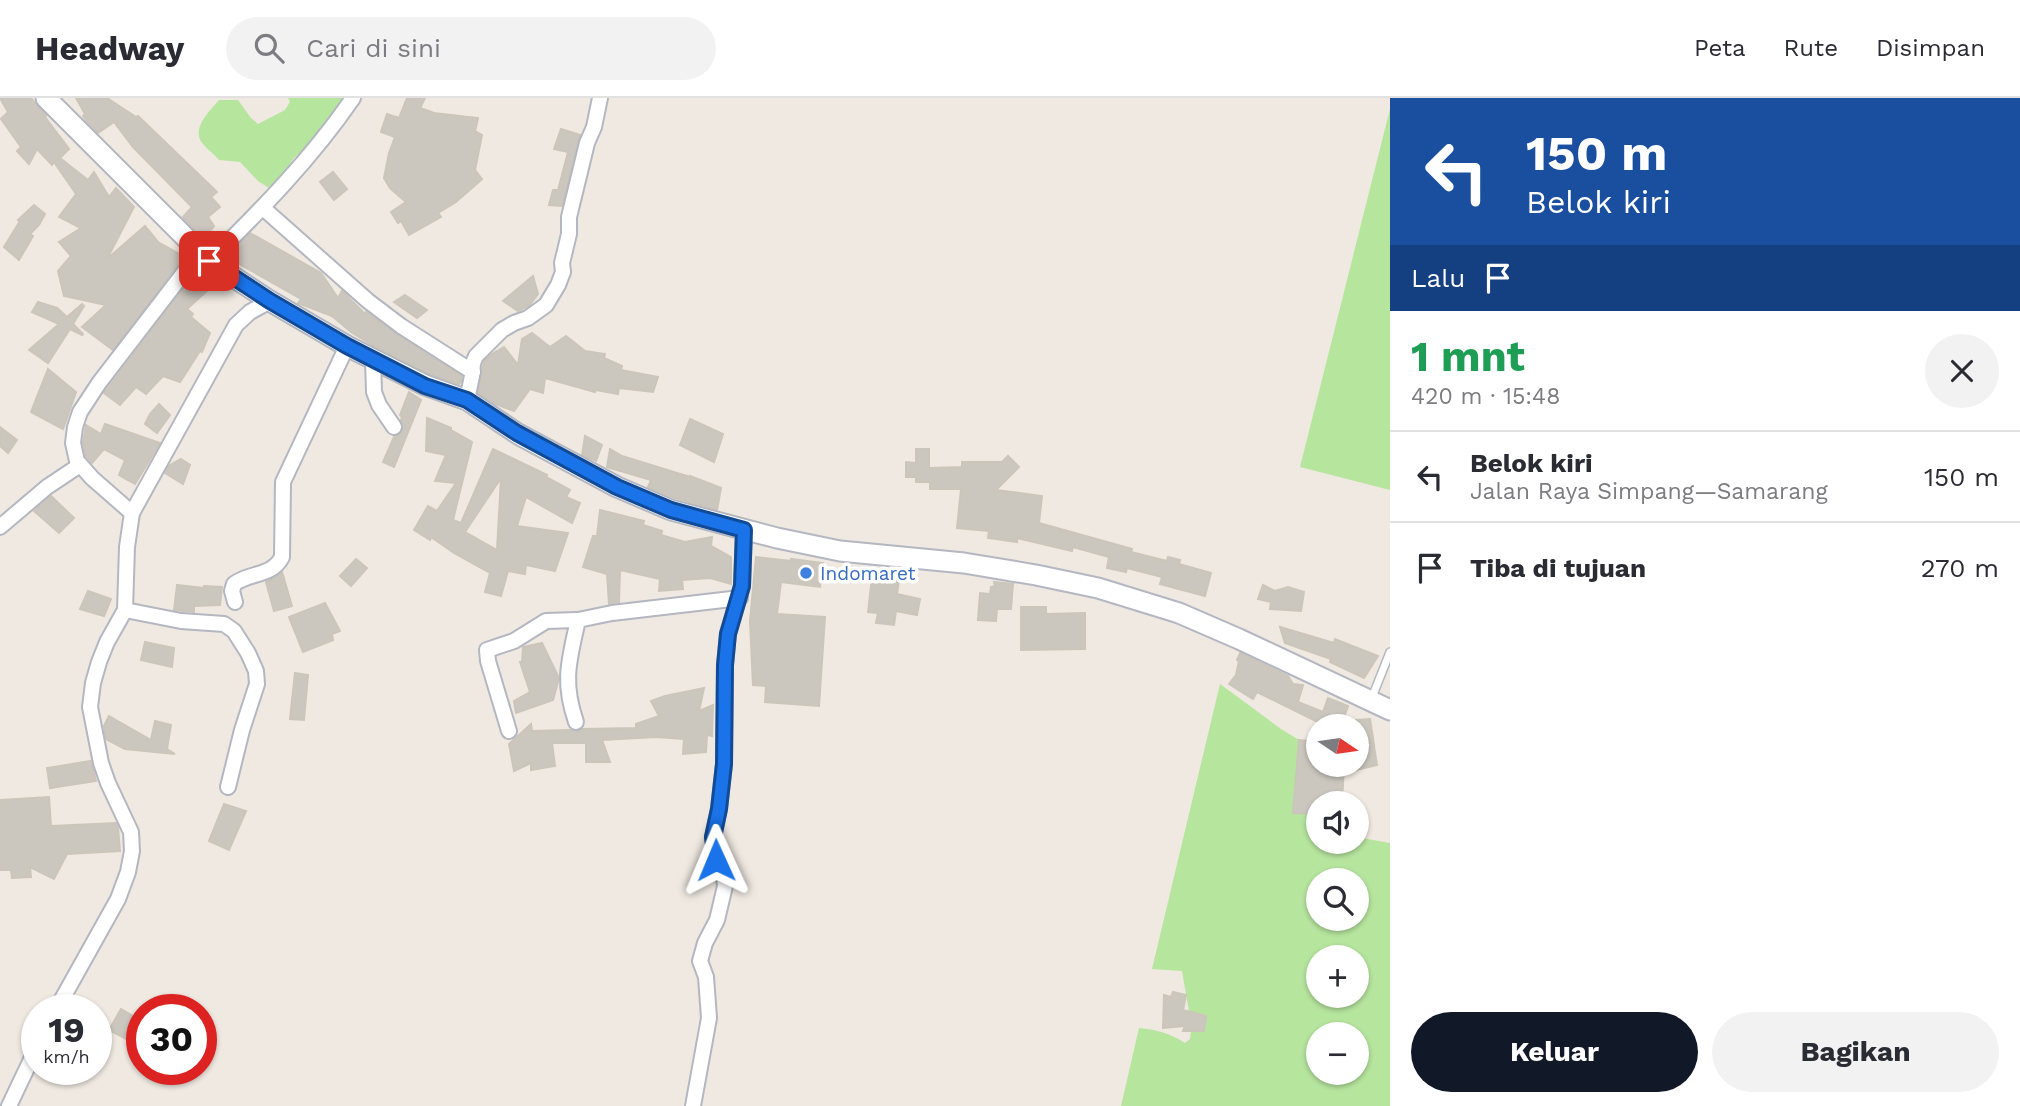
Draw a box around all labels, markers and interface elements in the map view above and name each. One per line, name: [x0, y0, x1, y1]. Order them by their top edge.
search box: [226, 17, 716, 80]
text: Headway: [35, 29, 184, 68]
icon: search: [250, 29, 288, 67]
text: Cari di sini: [306, 33, 441, 63]
text: Peta: [1694, 34, 1746, 62]
text: Rute: [1784, 34, 1838, 62]
text: Disimpan: [1876, 34, 1985, 62]
text: 150 m: [1526, 124, 1667, 182]
icon: left: [1411, 126, 1502, 217]
text: Belok kiri: [1526, 183, 1671, 221]
pin: [179, 231, 239, 291]
icon: arrive: [190, 242, 228, 280]
icon: arrive: [1479, 259, 1517, 297]
text: Lalu: [1411, 263, 1465, 293]
text: 1 mnt: [1411, 332, 1525, 381]
button: close: [1925, 334, 1999, 408]
text: 420 m · 15:48: [1411, 383, 1560, 410]
text: Belok kiri: [1470, 448, 1593, 478]
icon: left: [1411, 458, 1449, 496]
text: 150 m: [1924, 462, 1999, 492]
text: Jalan Raya Simpang—Samarang: [1470, 478, 1828, 505]
icon: arrive: [1411, 549, 1449, 587]
text: Tiba di tujuan: [1470, 553, 1646, 583]
text: 270 m: [1920, 553, 1999, 583]
place label: Indomaret: [820, 562, 916, 585]
marker: Indomaret: [798, 565, 814, 581]
north arrow: [1306, 714, 1368, 777]
map controls: [1306, 714, 1369, 1085]
button: sound: [1306, 791, 1369, 854]
position arrow: [679, 823, 753, 897]
button: search: [1306, 868, 1369, 931]
button: +: [1306, 945, 1369, 1008]
speed limit sign: 30: [126, 994, 217, 1085]
text: 19: [48, 1009, 85, 1051]
button: Keluar: [1411, 1012, 1698, 1092]
button: Bagikan: [1712, 1012, 1999, 1092]
button: −: [1306, 1022, 1369, 1085]
text: km/h: [43, 1046, 90, 1067]

